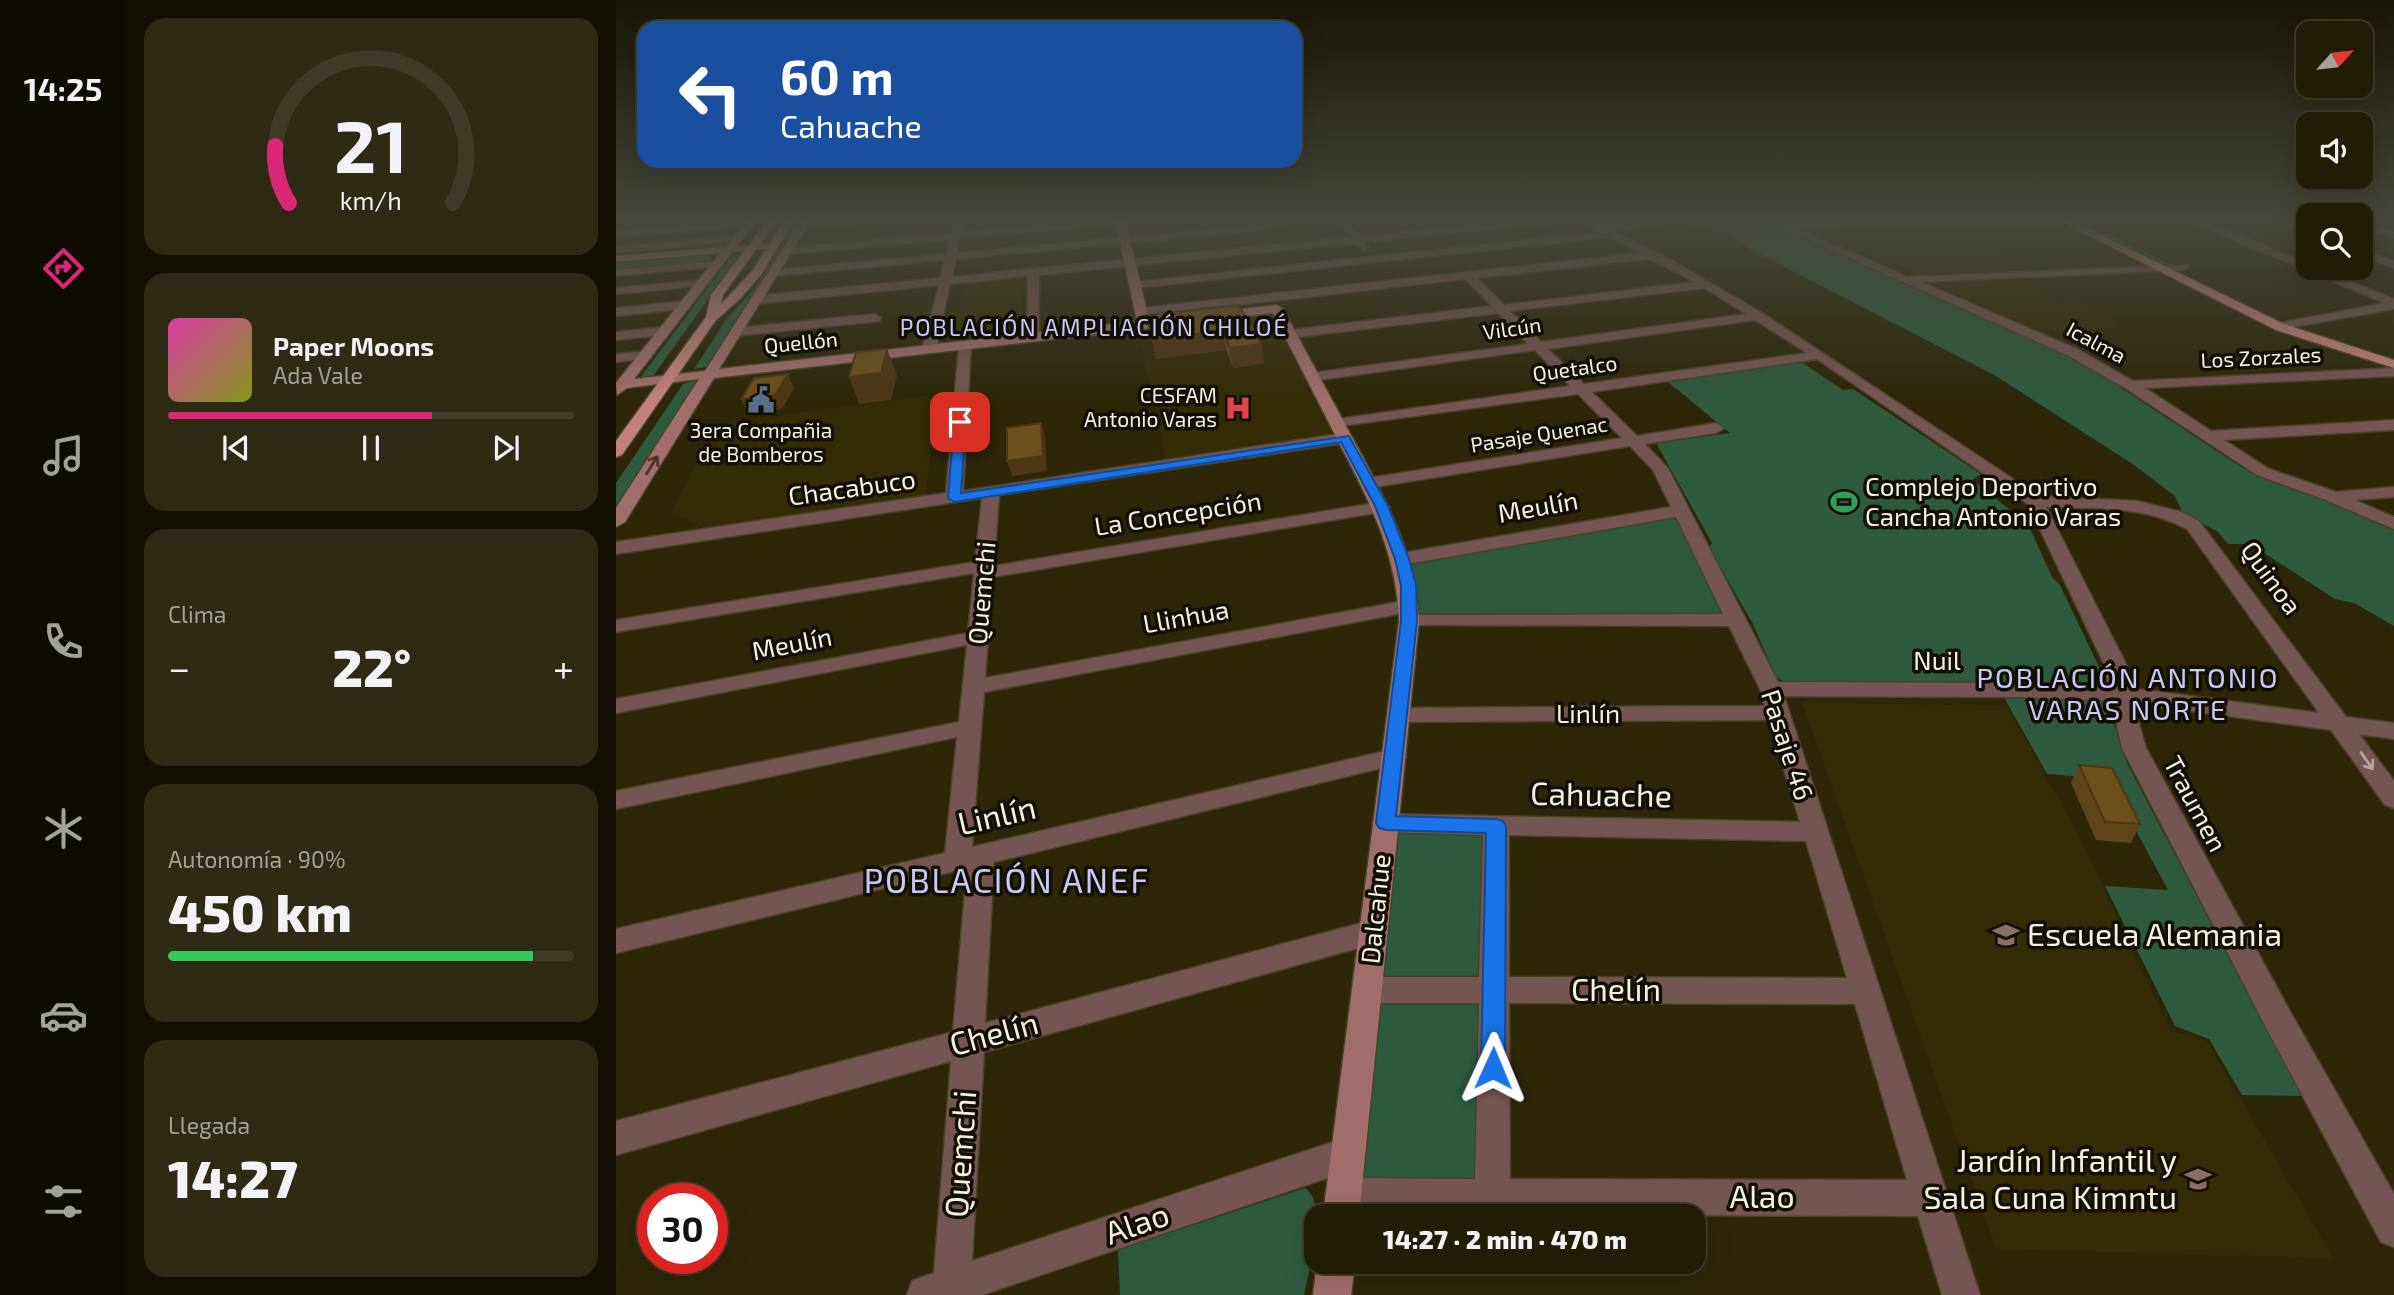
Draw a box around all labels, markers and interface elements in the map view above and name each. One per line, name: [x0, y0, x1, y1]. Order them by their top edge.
north arrow: [2296, 21, 2373, 98]
map controls: [2296, 21, 2373, 280]
text: 60 m: [780, 46, 894, 105]
icon: left: [665, 49, 756, 140]
text: 14:25: [24, 69, 102, 107]
text: 21: [334, 100, 408, 188]
text: Cahuache: [780, 106, 922, 144]
button: sound: [2296, 112, 2373, 189]
text: km/h: [340, 185, 402, 215]
button: search: [2296, 203, 2373, 280]
icon: directions: [39, 244, 88, 293]
street label: Vilcún: [1481, 311, 1543, 344]
district label: POBLACIÓN AMPLIACIÓN CHILOÉ: [900, 313, 1288, 341]
street label: Icalma: [2063, 316, 2131, 368]
street label: Quellón: [763, 325, 839, 359]
text: Paper Moons: [273, 330, 434, 361]
street label: Los Zorzales: [2200, 341, 2322, 372]
street label: Quetalco: [1531, 349, 1619, 387]
text: Ada Vale: [273, 361, 363, 389]
place label: CESFAM Antonio Varas: [1084, 382, 1217, 431]
public building icon: 3era Compañia de Bomberos: [746, 385, 776, 415]
pin: [930, 392, 990, 452]
hospital icon: CESFAM Antonio Varas: [1223, 393, 1253, 423]
icon: arrive: [941, 403, 979, 441]
street label: Pasaje Quenac: [1468, 410, 1609, 458]
place label: 3era Compañia de Bomberos: [690, 417, 832, 466]
icon: previous: [217, 429, 255, 467]
icon: pause: [352, 429, 390, 467]
icon: next: [487, 429, 525, 467]
icon: music: [39, 431, 88, 480]
one-way arrow: [646, 455, 660, 475]
street label: Chacabuco: [786, 462, 917, 511]
place label: Complejo Deportivo Cancha Antonio Varas: [1865, 470, 2121, 531]
street label: Meulín: [1495, 483, 1580, 528]
street label: La Concepción: [1092, 484, 1264, 541]
sports icon: Complejo Deportivo Cancha Antonio Varas: [1829, 487, 1859, 517]
street label: Quinoa: [2235, 535, 2309, 620]
street label: Quemchi: [961, 540, 1000, 646]
street label: Llinhua: [1140, 593, 1231, 638]
text: Clima: [168, 600, 226, 628]
icon: phone: [39, 617, 88, 666]
street label: Meulín: [749, 620, 834, 665]
text: 22°: [332, 635, 411, 697]
text: −: [168, 644, 190, 690]
text: +: [553, 644, 574, 690]
street label: Nuil: [1913, 644, 1961, 675]
district label: POBLACIÓN ANTONIO VARAS NORTE: [1976, 660, 2280, 726]
street label: Pasaje 46: [1756, 685, 1821, 804]
street label: Linlín: [1556, 697, 1620, 728]
street label: Traumen: [2158, 750, 2234, 857]
one-way arrow: [2360, 751, 2374, 770]
street label: Cahuache: [1530, 773, 1672, 813]
street label: Linlín: [954, 787, 1039, 841]
icon: climate: [39, 804, 88, 853]
text: Autonomía · 90%: [168, 845, 345, 873]
street label: Dalcahue: [1353, 852, 1396, 965]
district label: POBLACIÓN ANEF: [864, 860, 1150, 900]
text: 450 km: [168, 880, 352, 942]
place label: Escuela Alemania: [2027, 914, 2282, 952]
school or university icon: Escuela Alemania: [1991, 920, 2021, 950]
street label: Chelín: [1571, 969, 1661, 1007]
icon: car: [39, 991, 88, 1040]
street label: Chelín: [945, 1002, 1042, 1062]
position arrow: [1456, 1031, 1530, 1105]
street label: Quemchi: [936, 1089, 983, 1219]
text: Llegada: [168, 1111, 250, 1139]
place label: Jardín Infantil y Sala Cuna Kimntu: [1924, 1140, 2177, 1215]
text: 14:27: [168, 1146, 298, 1208]
school or university icon: Jardín Infantil y Sala Cuna Kimntu: [2183, 1164, 2213, 1194]
street label: Alao: [1729, 1176, 1795, 1214]
icon: filters: [39, 1177, 88, 1226]
speed limit sign: 30: [637, 1183, 728, 1274]
street label: Alao: [1099, 1194, 1173, 1251]
text: 14:27 · 2 min · 470 m: [1383, 1223, 1627, 1254]

